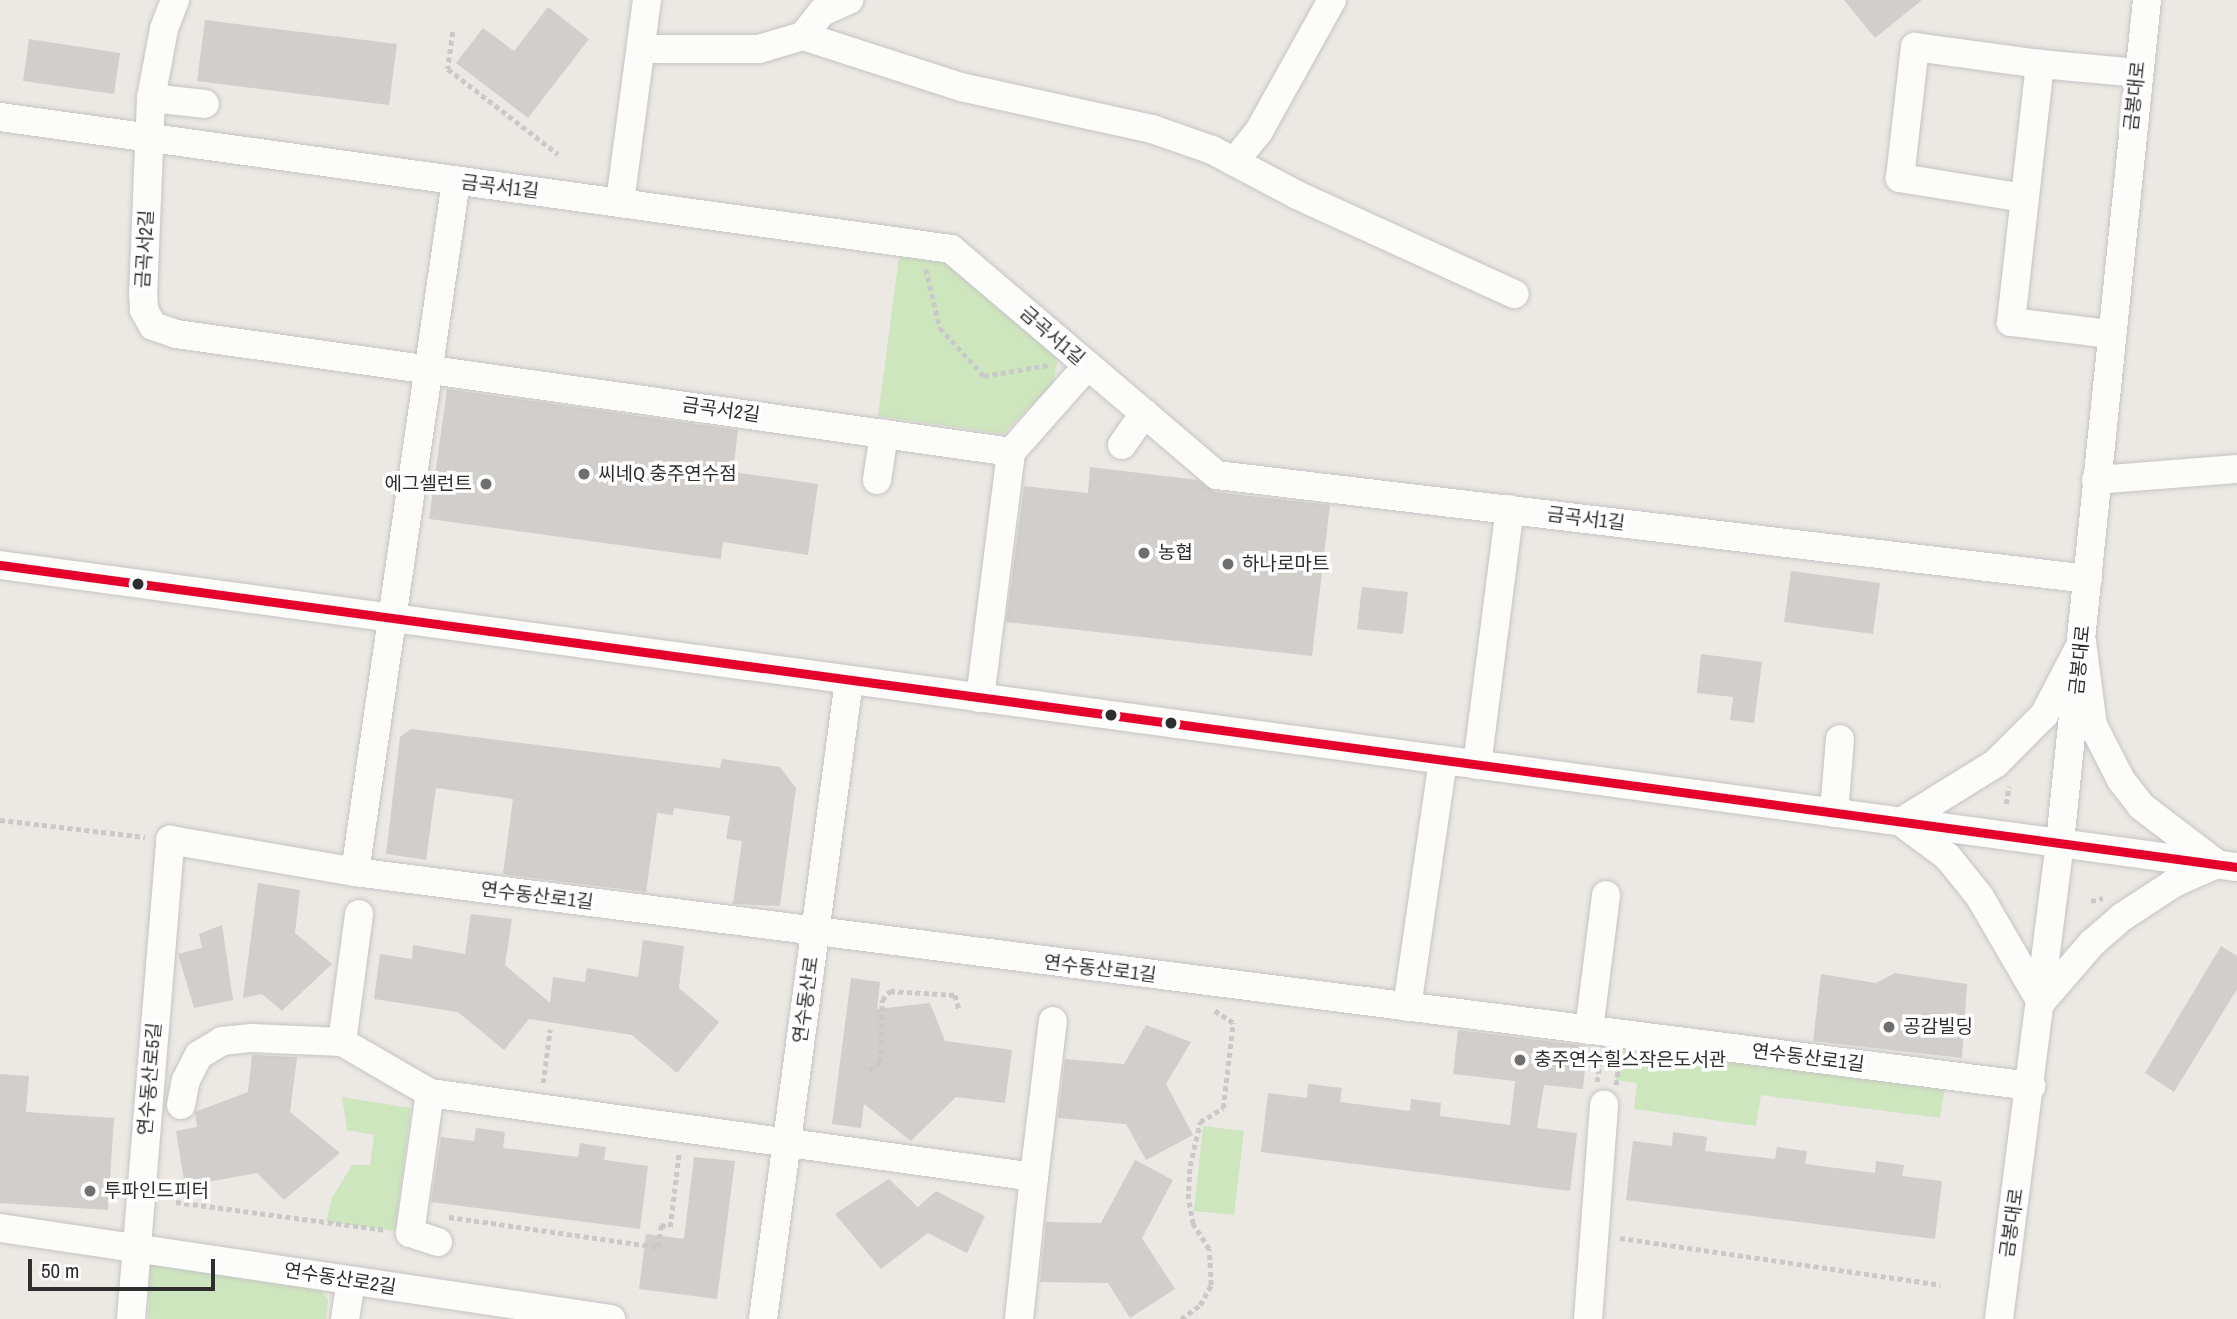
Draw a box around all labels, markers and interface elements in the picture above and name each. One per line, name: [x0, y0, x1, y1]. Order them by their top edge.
street label: 금봉대로: [2120, 60, 2150, 132]
street label: 금곡서1길: [460, 171, 540, 203]
street label: 금곡서2길: [132, 209, 158, 289]
street label: 금곡서1길: [1015, 302, 1089, 370]
street label: 금곡서2길: [681, 393, 761, 427]
place label: 씨네Q 충주연수점: [598, 463, 737, 485]
marker: 씨네Q 충주연수점: [576, 466, 592, 482]
place label: 에그셀런트: [385, 473, 472, 495]
marker: 에그셀런트: [478, 476, 494, 492]
street label: 금곡서1길: [1546, 503, 1626, 535]
place label: 농협: [1158, 542, 1193, 564]
marker: 농협: [1136, 545, 1152, 561]
place label: 하나로마트: [1242, 553, 1329, 575]
marker: 하나로마트: [1220, 556, 1236, 572]
unlabelled marker: [131, 577, 145, 591]
street label: 금봉대로: [2065, 624, 2095, 696]
unlabelled marker: [1104, 708, 1118, 722]
unlabelled marker: [1164, 716, 1178, 730]
street label: 연수동산로1길: [479, 878, 595, 914]
street label: 연수동산로1길: [1042, 951, 1158, 987]
street label: 연수동산로: [789, 955, 823, 1045]
place label: 공감빌딩: [1903, 1016, 1973, 1038]
marker: 공감빌딩: [1881, 1019, 1897, 1035]
street label: 연수동산로5길: [134, 1021, 166, 1137]
street label: 연수동산로1길: [1750, 1040, 1866, 1076]
place label: 충주연수힐스작은도서관: [1534, 1049, 1726, 1071]
marker: 충주연수힐스작은도서관: [1512, 1052, 1528, 1068]
place label: 투파인드피터: [104, 1180, 209, 1202]
marker: 투파인드피터: [82, 1183, 98, 1199]
street label: 금봉대로: [1996, 1187, 2028, 1259]
scale bar: [32, 1246, 219, 1290]
text: 50 m: [41, 1256, 79, 1285]
street label: 연수동산로2길: [282, 1259, 398, 1299]

